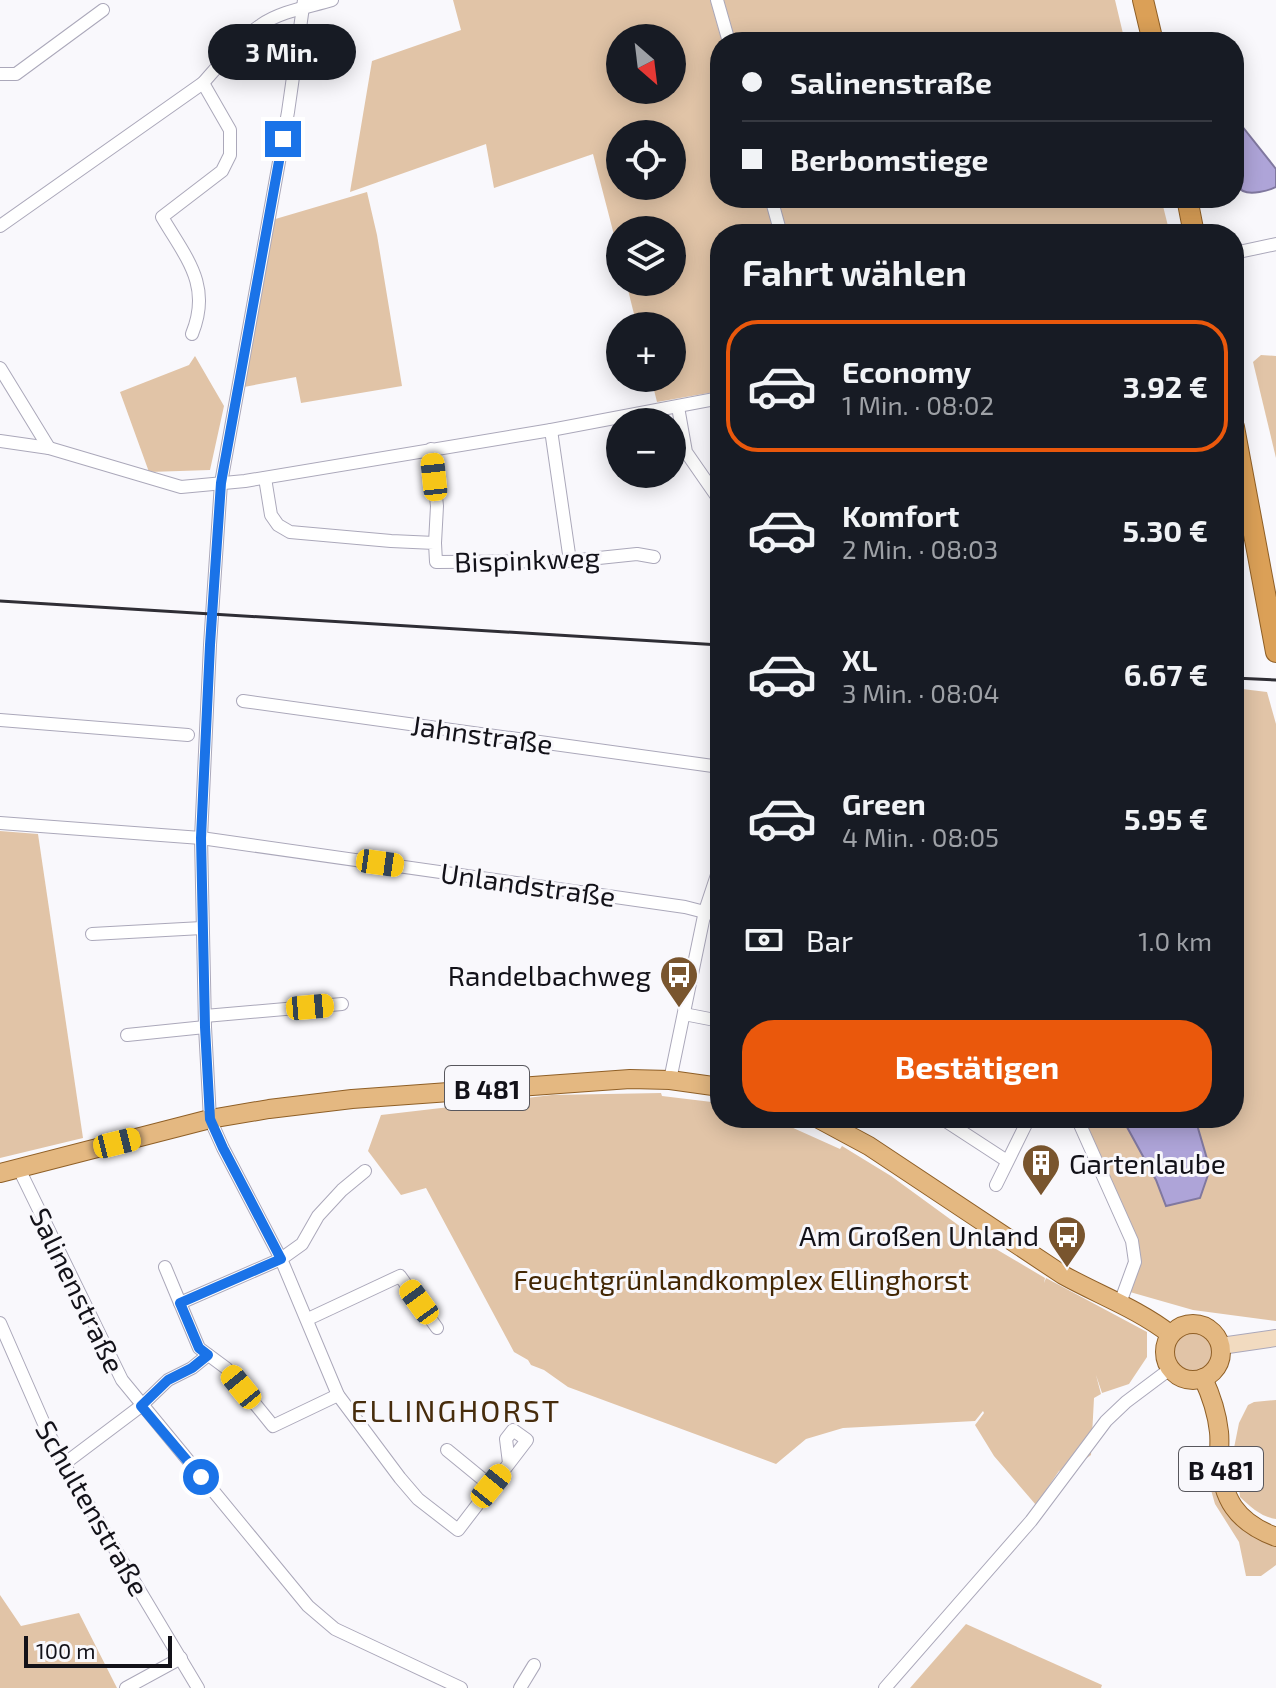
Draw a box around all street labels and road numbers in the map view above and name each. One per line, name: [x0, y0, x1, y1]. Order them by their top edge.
street label: Bispinkweg: [454, 539, 601, 579]
street label: Jahnstraße: [409, 707, 555, 761]
street label: Unlandstraße: [438, 855, 618, 913]
road number: B 481: [445, 1066, 529, 1110]
street label: Salinenstraße: [23, 1202, 133, 1378]
street label: Schultenstraße: [29, 1414, 157, 1602]
road number: B 481: [1179, 1447, 1263, 1491]

